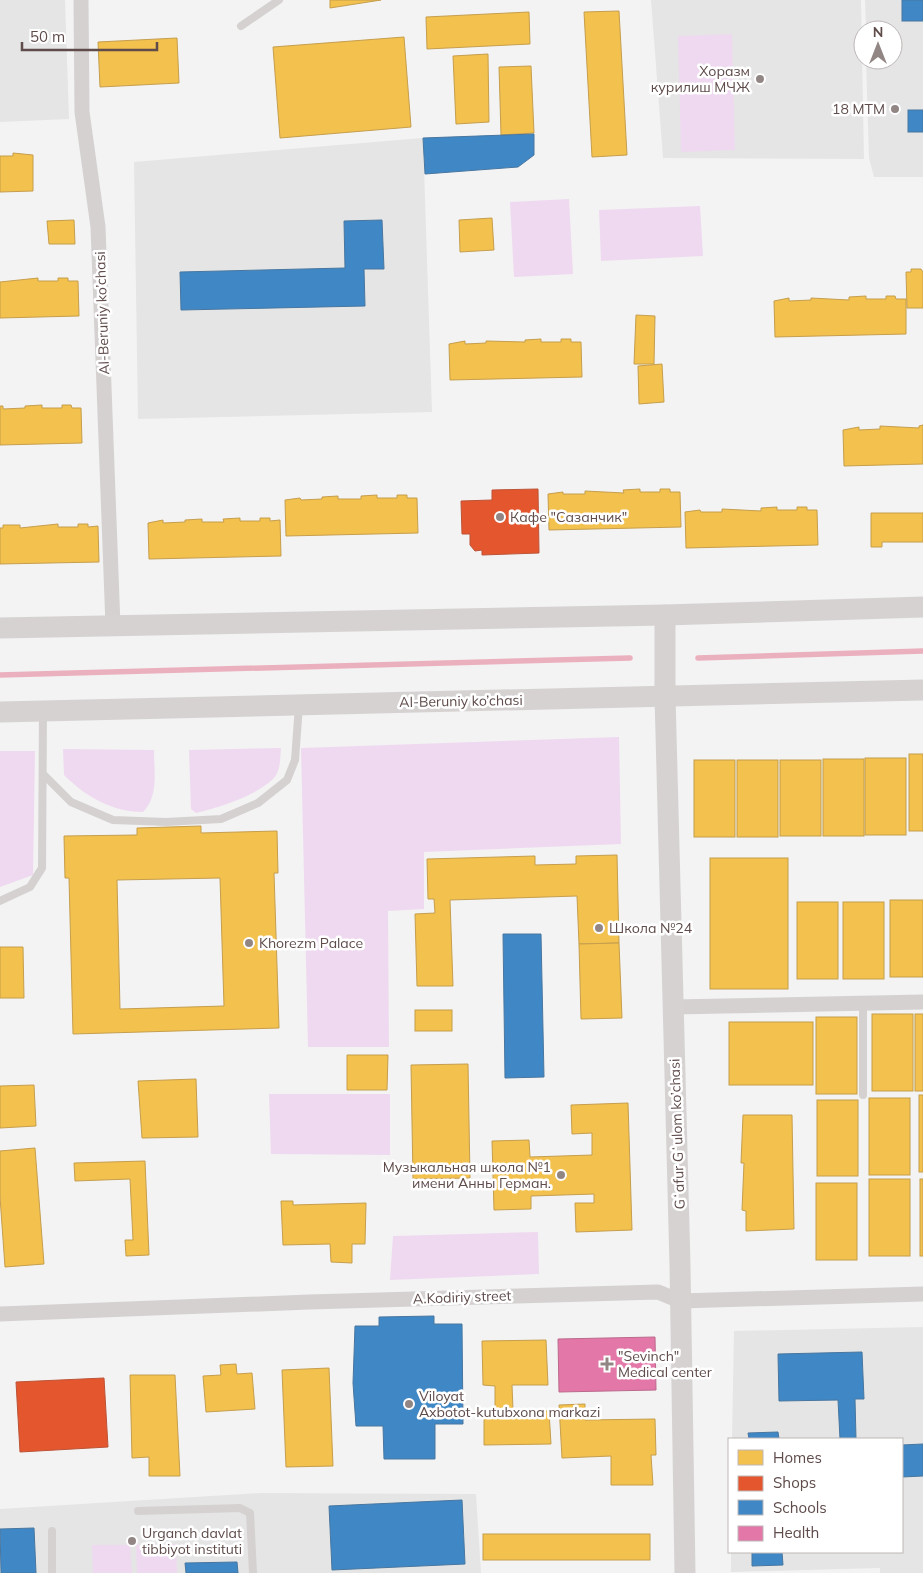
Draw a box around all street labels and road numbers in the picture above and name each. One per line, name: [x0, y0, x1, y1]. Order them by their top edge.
street label: Al-Beruniy ko’chasi: [91, 251, 113, 375]
street label: Al-Beruniy ko’chasi: [399, 691, 523, 711]
street label: Gʻafur Gʻulom ko’chasi: [665, 1058, 689, 1210]
street label: A.Kodiriy street: [412, 1286, 512, 1308]

